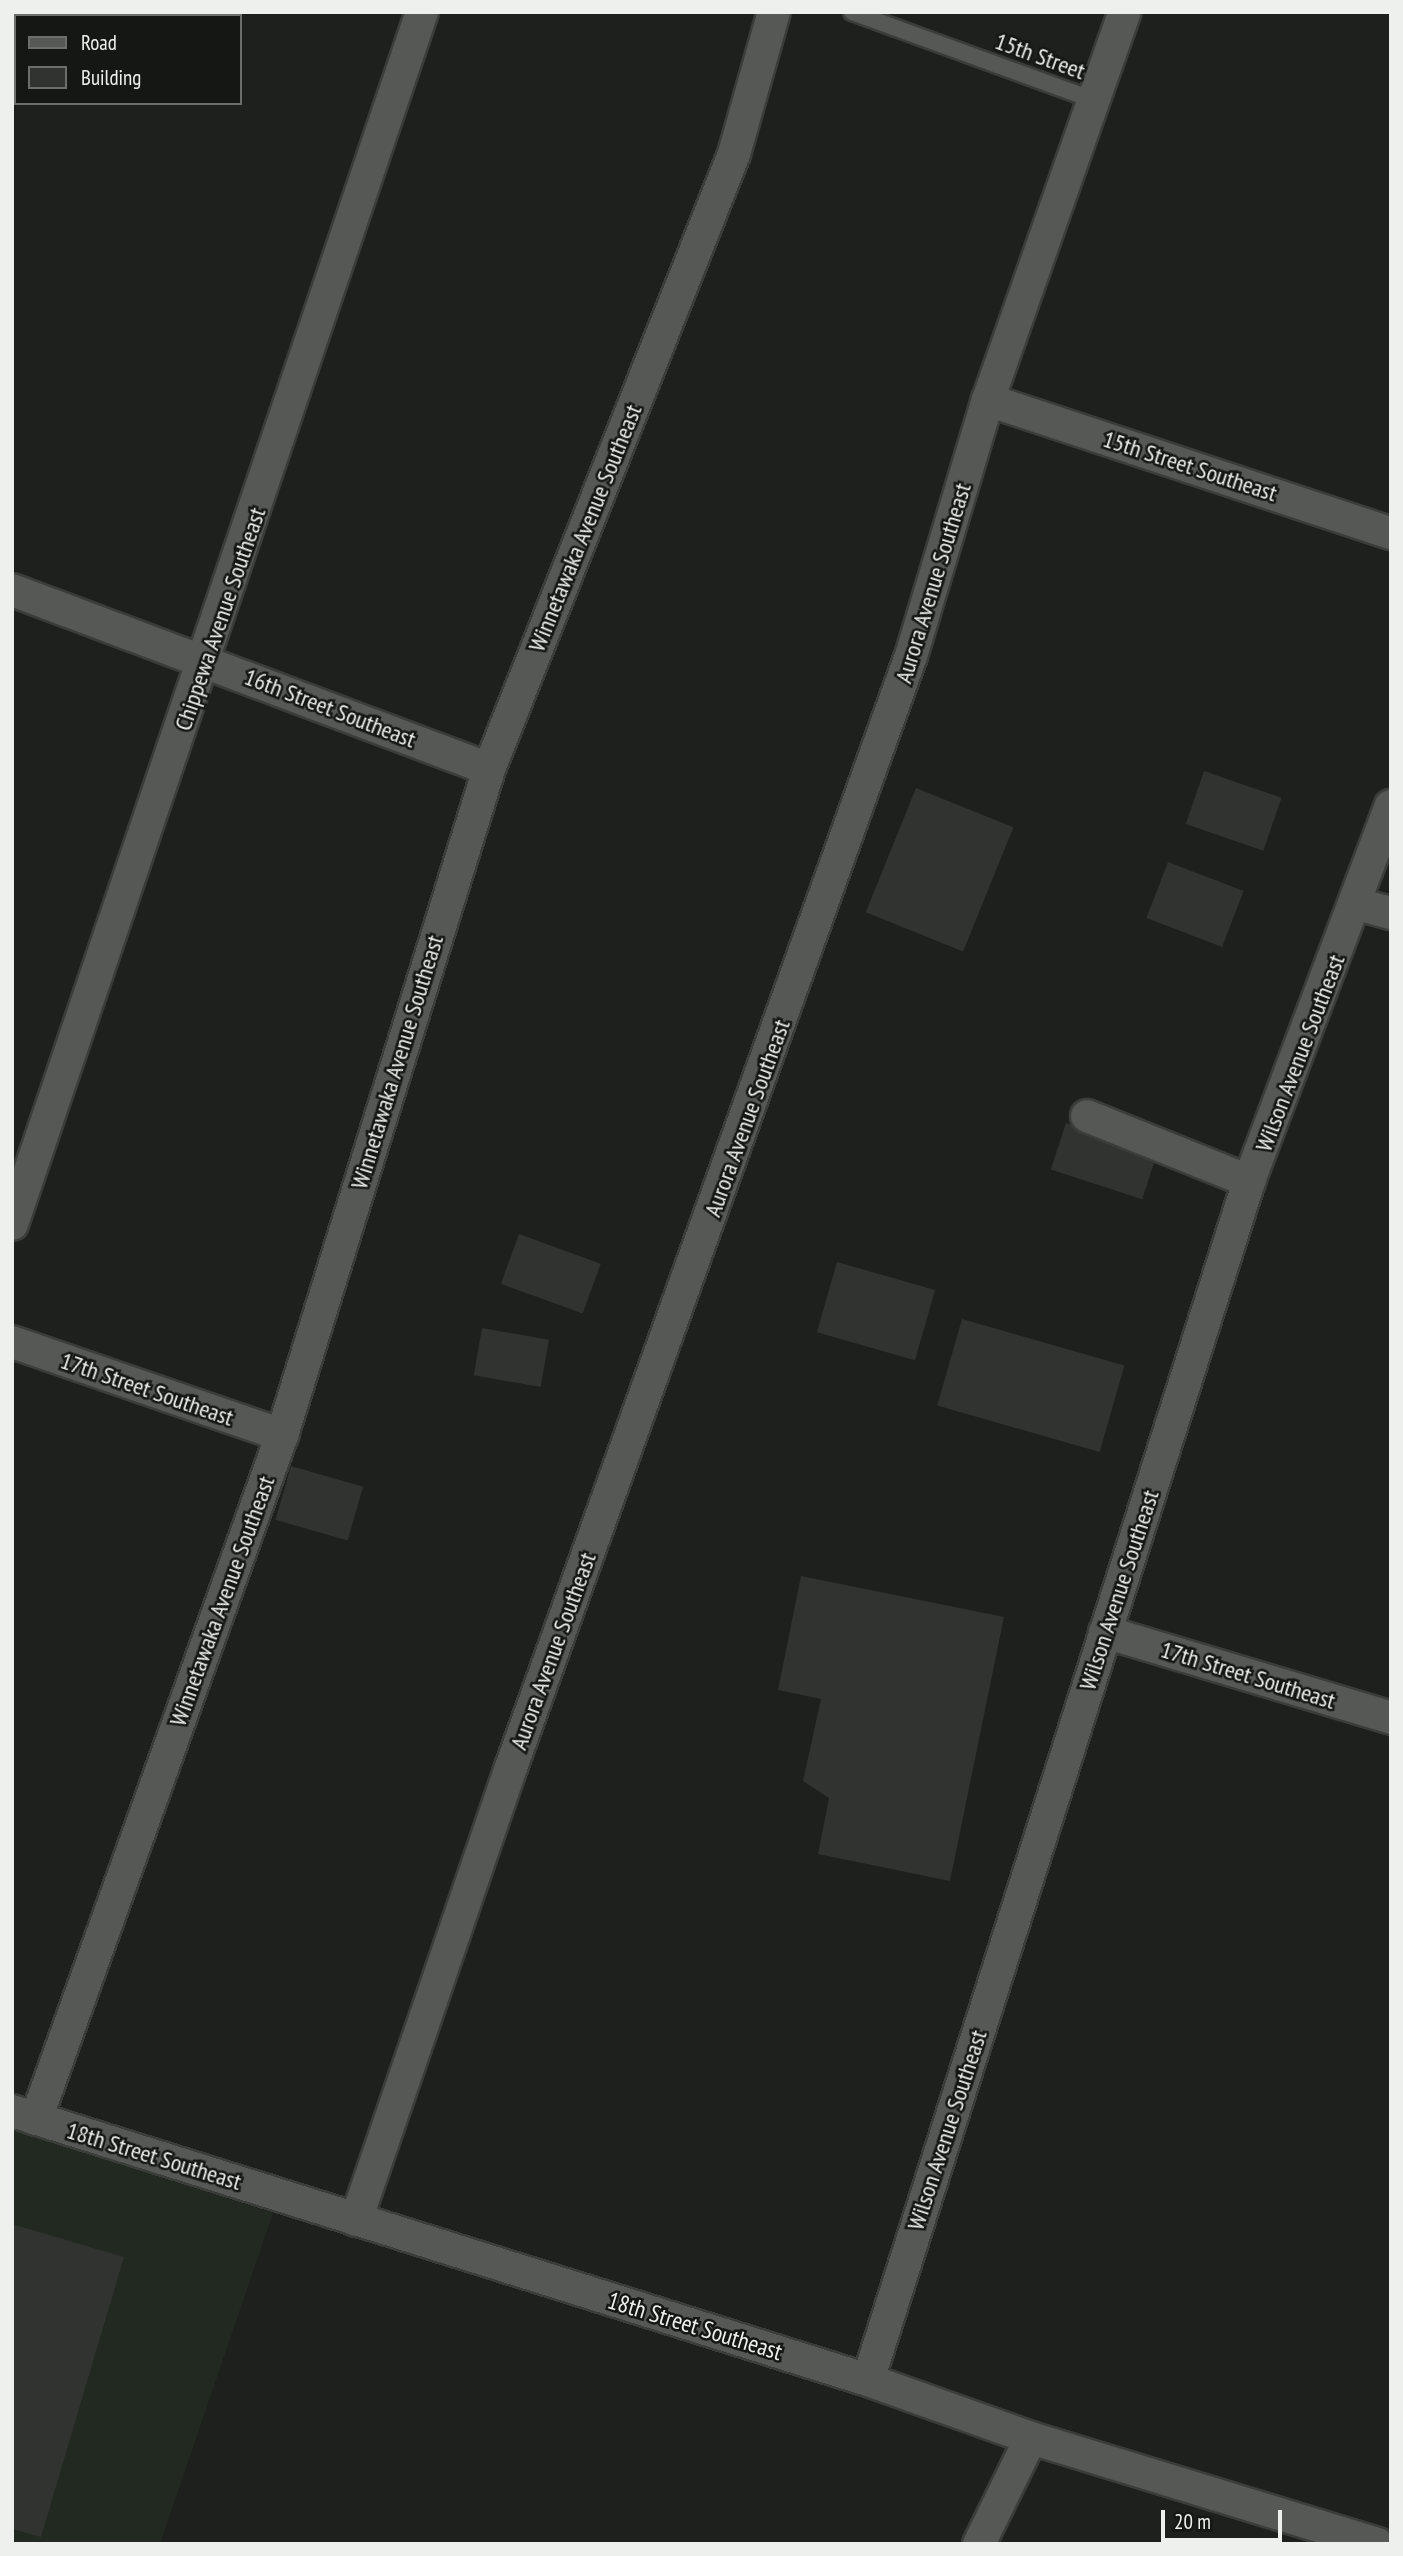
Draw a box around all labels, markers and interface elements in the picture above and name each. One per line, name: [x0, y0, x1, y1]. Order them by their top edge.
legend: [14, 14, 242, 105]
street label: 15th Street: [991, 26, 1089, 86]
text: Road: [81, 29, 117, 56]
text: Building: [81, 64, 141, 91]
street label: Winnetawaka Avenue Southeast: [522, 400, 648, 656]
street label: 15th Street Southeast: [1099, 424, 1281, 508]
street label: Aurora Avenue Southeast: [889, 479, 977, 687]
street label: Chippewa Avenue Southeast: [168, 503, 272, 735]
street label: 16th Street Southeast: [240, 662, 420, 754]
street label: Winnetawaka Avenue Southeast: [345, 931, 449, 1193]
street label: Wilson Avenue Southeast: [1249, 950, 1351, 1156]
street label: Aurora Avenue Southeast: [698, 1015, 796, 1221]
street label: 17th Street Southeast: [57, 1346, 237, 1432]
street label: Winnetawaka Avenue Southeast: [163, 1472, 281, 1730]
street label: Wilson Avenue Southeast: [1073, 1486, 1165, 1694]
street label: Aurora Avenue Southeast: [504, 1548, 602, 1754]
street label: 17th Street Southeast: [1157, 1635, 1339, 1715]
street label: Wilson Avenue Southeast: [901, 2026, 993, 2234]
street label: 18th Street Southeast: [63, 2116, 245, 2196]
street label: 18th Street Southeast: [604, 2286, 786, 2366]
scale bar: [1165, 2496, 1286, 2540]
text: 20 m: [1174, 2508, 1211, 2535]

